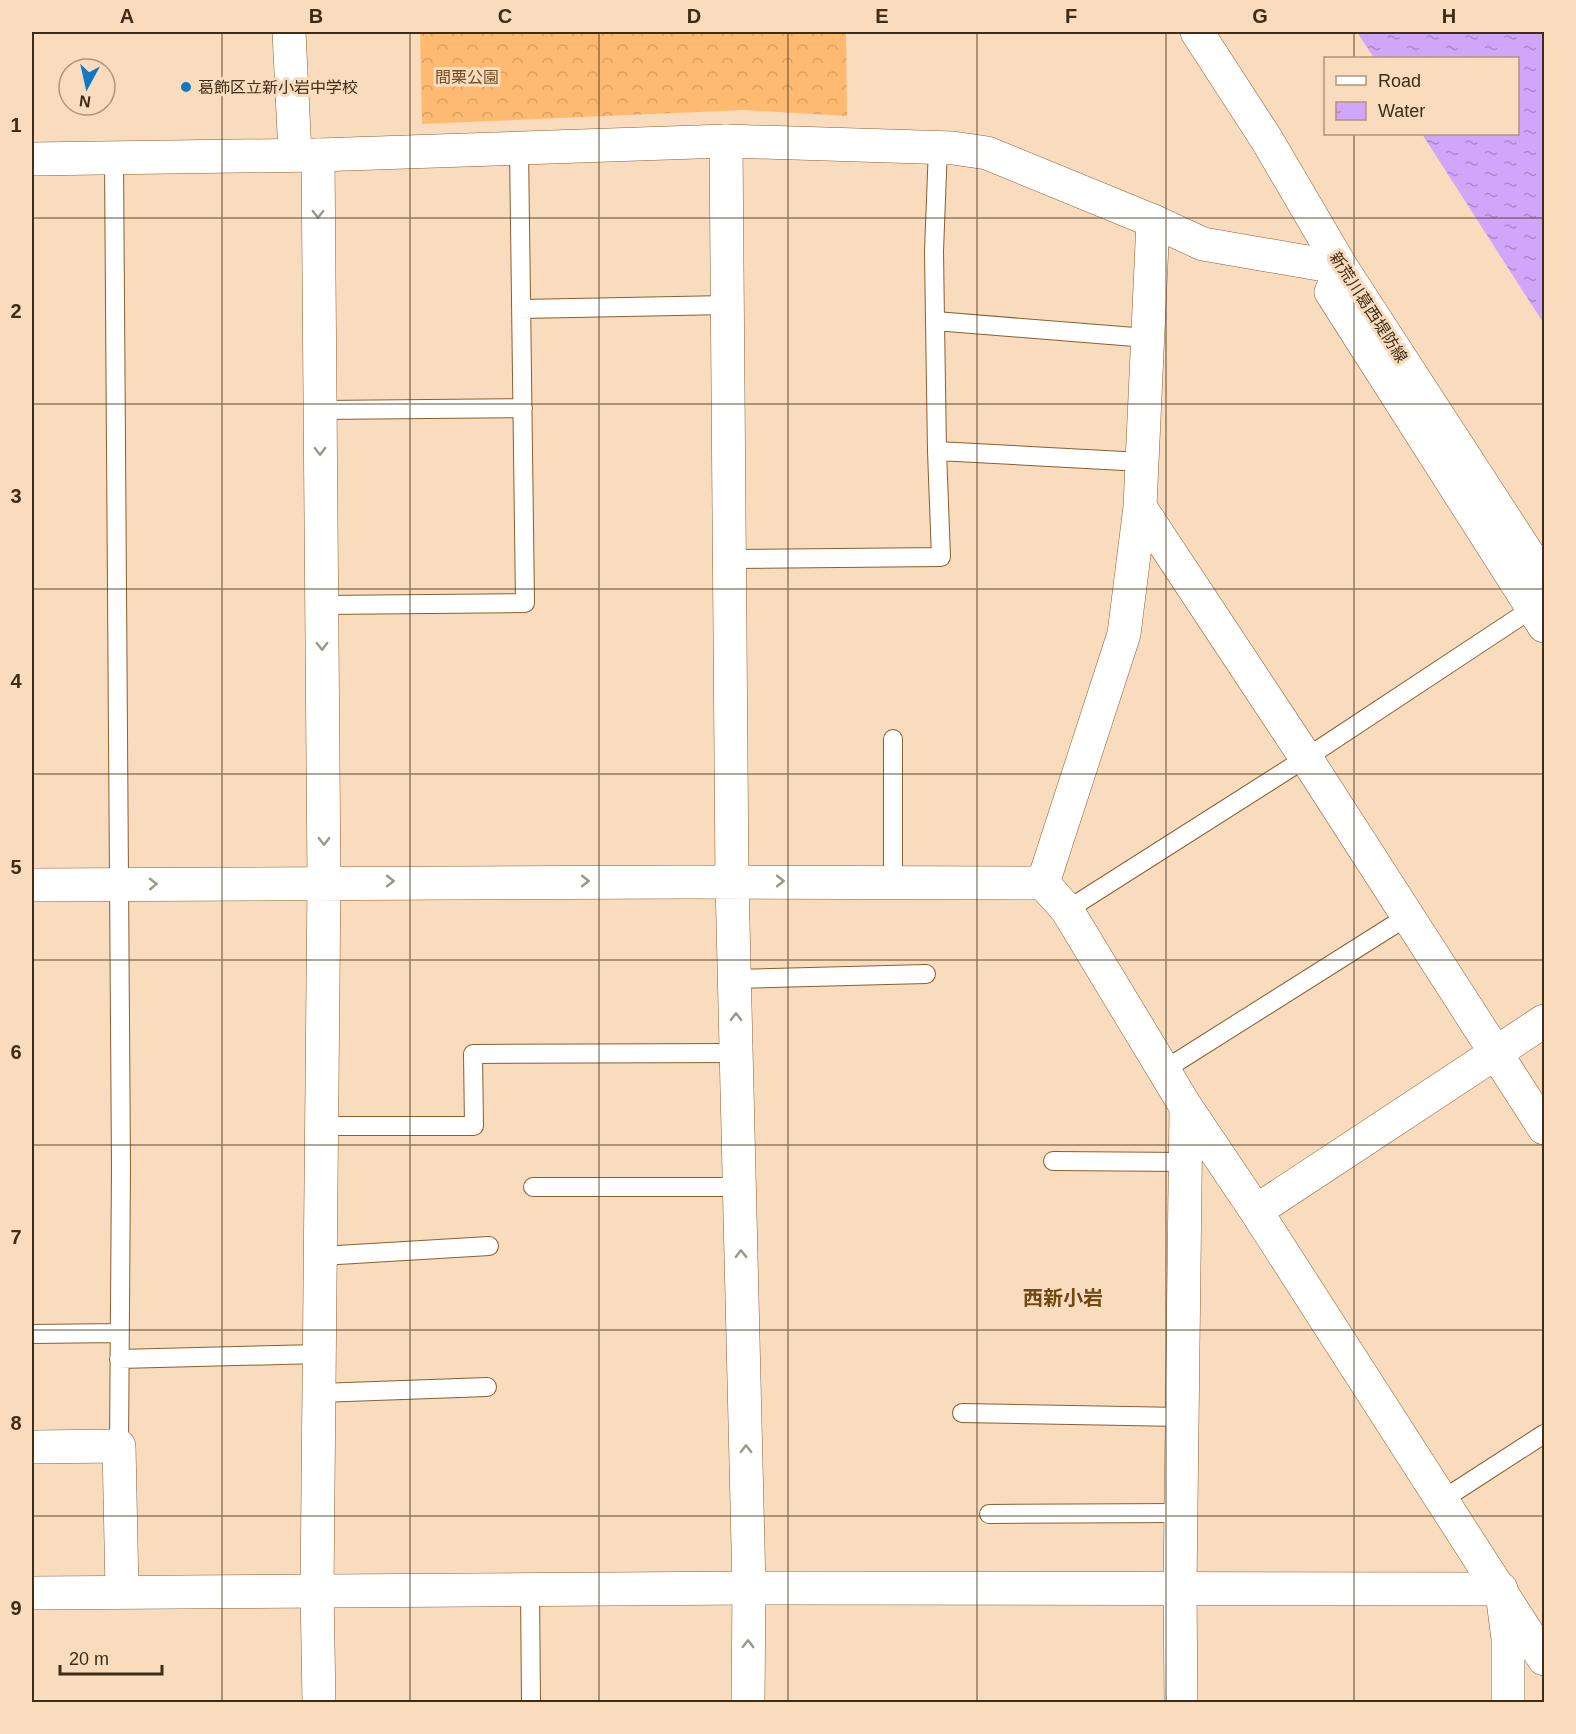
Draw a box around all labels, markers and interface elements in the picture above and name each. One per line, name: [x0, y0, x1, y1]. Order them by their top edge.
text: A: [120, 5, 134, 27]
text: B: [309, 5, 323, 27]
text: C: [498, 5, 512, 27]
text: D: [687, 5, 701, 27]
text: E: [875, 5, 889, 27]
text: F: [1065, 5, 1077, 27]
text: G: [1252, 5, 1268, 27]
text: H: [1442, 5, 1456, 27]
north arrow: [57, 57, 117, 117]
legend: [1324, 57, 1519, 135]
park label: 間栗公園: [435, 69, 499, 86]
text: Road: [1378, 71, 1421, 91]
place label: 葛飾区立新小岩中学校: [198, 79, 358, 96]
marker: 葛飾区立新小岩中学校: [179, 80, 193, 94]
text: N: [78, 92, 92, 111]
text: Water: [1378, 101, 1425, 121]
text: 1: [10, 114, 22, 136]
one-way arrow: [312, 209, 324, 218]
street label: 新荒川葛西堤防線: [1327, 249, 1411, 366]
text: 2: [10, 300, 22, 322]
one-way arrow: [314, 446, 326, 455]
text: 3: [10, 485, 22, 507]
one-way arrow: [316, 641, 328, 650]
text: 4: [10, 670, 22, 692]
one-way arrow: [318, 836, 330, 845]
text: 5: [10, 856, 22, 878]
one-way arrow: [385, 875, 394, 887]
one-way arrow: [580, 875, 589, 887]
one-way arrow: [775, 875, 784, 887]
one-way arrow: [148, 878, 157, 890]
one-way arrow: [729, 1013, 742, 1022]
text: 6: [10, 1041, 22, 1063]
text: 7: [10, 1226, 22, 1248]
one-way arrow: [735, 1250, 747, 1259]
district label: 西新小岩: [1023, 1287, 1103, 1309]
text: 8: [10, 1412, 22, 1434]
one-way arrow: [739, 1445, 752, 1454]
text: 9: [10, 1597, 22, 1619]
scale bar: [60, 1638, 162, 1676]
one-way arrow: [742, 1640, 754, 1649]
text: 20 m: [69, 1649, 109, 1669]

